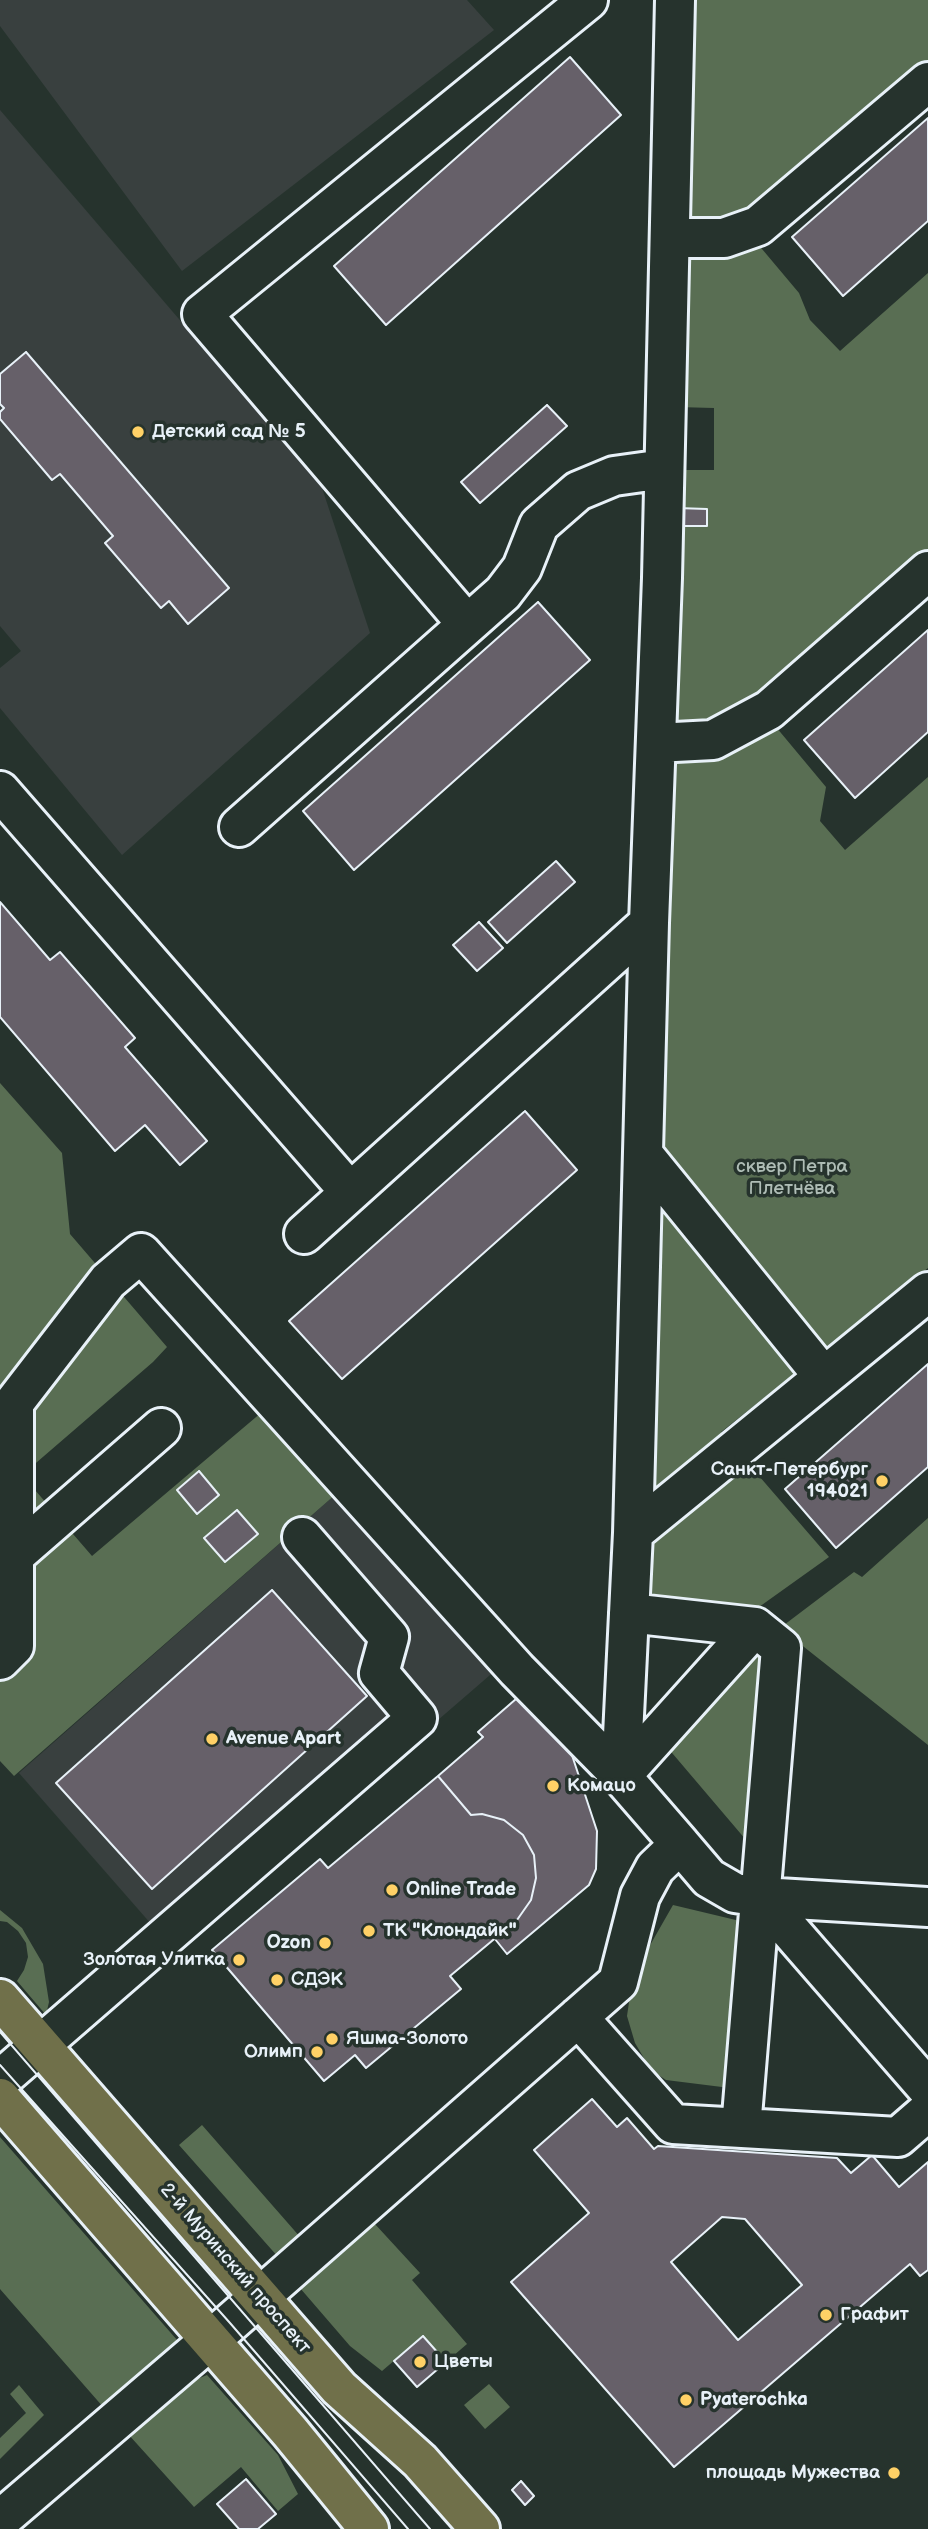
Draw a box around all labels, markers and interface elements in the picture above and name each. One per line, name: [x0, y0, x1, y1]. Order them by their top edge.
place label: Детский сад № 5: [152, 421, 306, 443]
marker: Детский сад № 5: [130, 424, 146, 440]
park label: сквер Петра Плетнёва: [736, 1156, 848, 1200]
place label: Санкт-Петербург 194021: [711, 1459, 868, 1503]
marker: Санкт-Петербург 194021: [874, 1473, 890, 1489]
place label: Avenue Apart: [226, 1728, 341, 1750]
marker: Avenue Apart: [204, 1731, 220, 1747]
place label: Комацо: [567, 1775, 636, 1797]
marker: Комацо: [545, 1778, 561, 1794]
place label: Online Trade: [406, 1879, 516, 1901]
marker: Online Trade: [384, 1882, 400, 1898]
place label: ТК "Клондайк": [383, 1920, 517, 1942]
marker: ТК "Клондайк": [361, 1923, 377, 1939]
place label: Ozon: [267, 1932, 311, 1954]
marker: Ozon: [317, 1935, 333, 1951]
place label: Золотая Улитка: [83, 1949, 225, 1971]
marker: Золотая Улитка: [231, 1952, 247, 1968]
place label: СДЭК: [291, 1969, 343, 1991]
marker: СДЭК: [269, 1972, 285, 1988]
place label: Яшма-Золото: [346, 2028, 468, 2050]
marker: Яшма-Золото: [324, 2031, 340, 2047]
place label: Олимп: [244, 2041, 303, 2063]
marker: Олимп: [309, 2044, 325, 2060]
street label: 2-й Муринский проспект: [155, 2179, 315, 2359]
place label: Графит: [840, 2304, 909, 2326]
marker: Графит: [818, 2307, 834, 2323]
place label: Цветы: [434, 2351, 493, 2373]
marker: Цветы: [412, 2354, 428, 2370]
place label: Pyaterochka: [700, 2389, 808, 2411]
marker: Pyaterochka: [678, 2392, 694, 2408]
place label: площадь Мужества: [706, 2462, 880, 2484]
marker: площадь Мужества: [886, 2465, 902, 2481]

